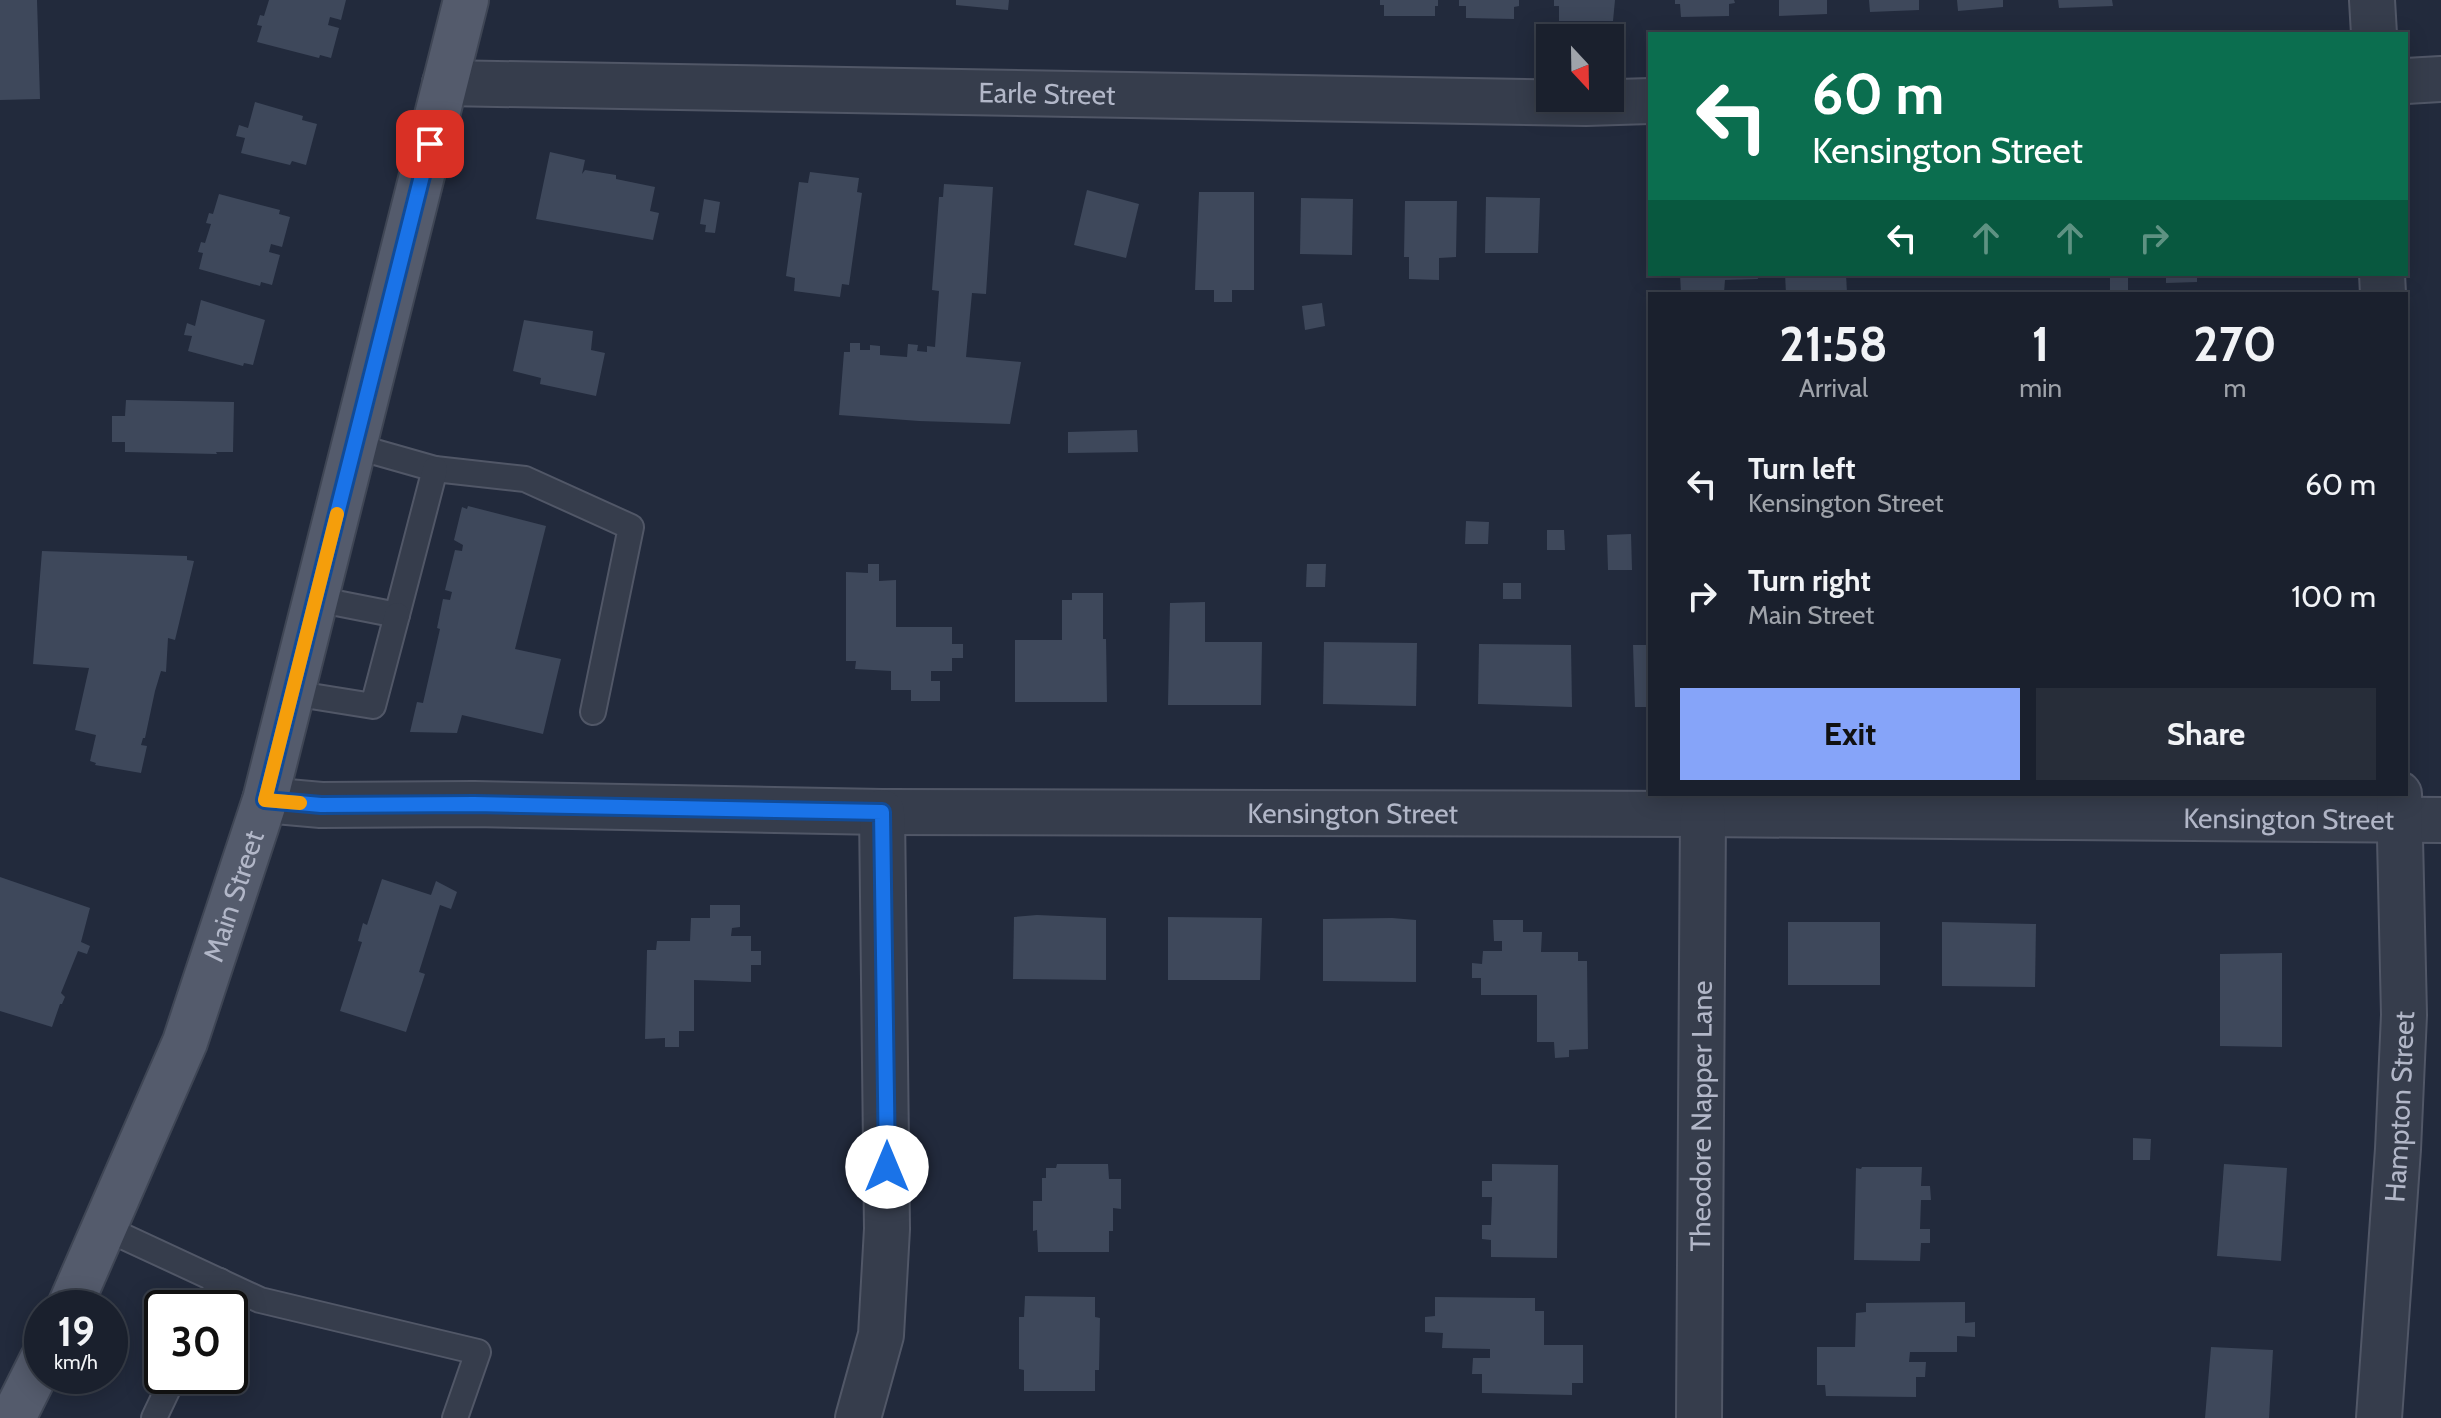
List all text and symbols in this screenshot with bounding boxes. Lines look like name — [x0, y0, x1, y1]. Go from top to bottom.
north arrow — [1536, 24, 1624, 112]
map controls — [1536, 24, 1624, 112]
text: 60 m — [1812, 60, 1944, 128]
icon: left — [1680, 64, 1784, 168]
street label: Earle Street — [978, 75, 1116, 112]
pin — [396, 110, 464, 178]
icon: arrive — [408, 122, 452, 166]
text: Kensington Street — [1812, 128, 2083, 172]
icon: left — [1880, 216, 1924, 260]
icon: ahead — [1964, 216, 2008, 260]
icon: ahead — [2048, 216, 2092, 260]
icon: right — [2132, 216, 2176, 260]
text: 21:58 — [1779, 315, 1888, 373]
text: 1 — [2032, 315, 2049, 373]
text: 270 — [2193, 315, 2277, 373]
text: Arrival — [1799, 372, 1868, 404]
text: min — [2019, 372, 2062, 404]
text: m — [2224, 372, 2246, 404]
text: Turn left — [1748, 450, 1856, 487]
icon: left — [1680, 462, 1724, 506]
text: 60 m — [2305, 466, 2376, 503]
text: Kensington Street — [1748, 487, 1944, 519]
text: Turn right — [1748, 562, 1871, 599]
icon: right — [1680, 574, 1724, 618]
text: 100 m — [2291, 578, 2376, 615]
text: Main Street — [1748, 599, 1874, 631]
button: Exit — [1680, 688, 2020, 780]
button: Share — [2036, 688, 2376, 780]
street label: Kensington Street — [1247, 796, 1458, 830]
street label: Kensington Street — [2183, 801, 2394, 837]
street label: Main Street — [196, 826, 271, 966]
street label: Theodore Napper Lane — [1683, 980, 1719, 1252]
street label: Hampton Street — [2377, 1010, 2421, 1204]
position arrow — [845, 1125, 929, 1209]
speed limit sign: 30 — [144, 1290, 248, 1394]
text: 19 — [57, 1307, 95, 1356]
text: km/h — [54, 1350, 98, 1374]

